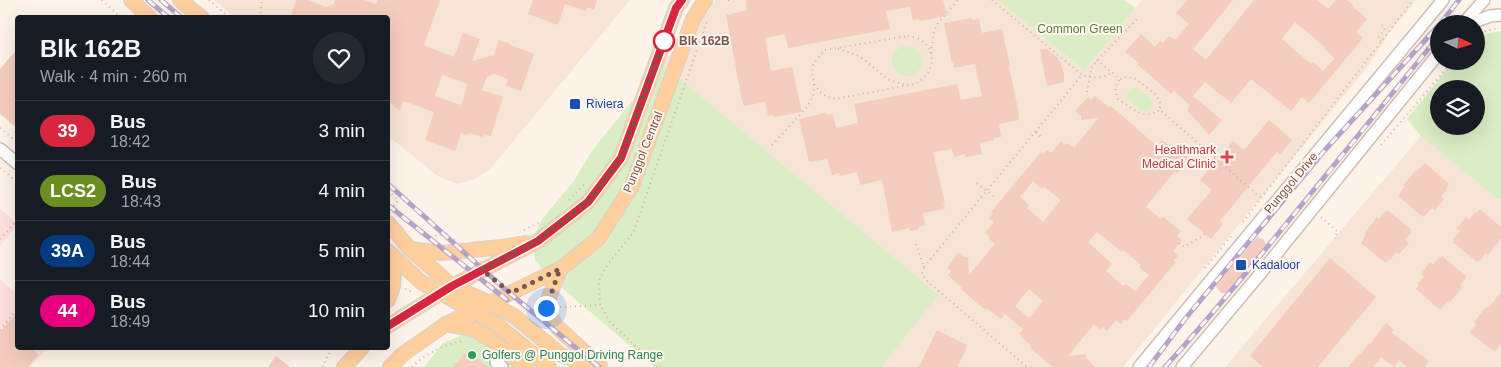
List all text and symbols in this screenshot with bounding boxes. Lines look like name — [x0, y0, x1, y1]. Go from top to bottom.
north arrow — [1430, 15, 1485, 70]
map controls — [1430, 15, 1485, 135]
park label: Common Green — [1037, 22, 1123, 36]
marker: Blk 162B — [653, 30, 675, 52]
button: heart — [313, 32, 365, 84]
place label: Blk 162B — [679, 34, 730, 48]
text: Blk 162B — [40, 35, 141, 62]
text: Walk · 4 min · 260 m — [40, 68, 187, 85]
button: layers — [1430, 80, 1485, 135]
marker: Riviera — [568, 97, 582, 111]
place label: Riviera — [586, 97, 624, 111]
street label: Punggol Central — [620, 109, 666, 195]
text: Bus — [110, 111, 146, 132]
text: 3 min — [319, 120, 365, 141]
text: 39 — [57, 121, 78, 141]
text: 18:42 — [110, 133, 150, 150]
place label: Healthmark Medical Clinic — [1142, 143, 1217, 171]
street label: Punggol Drive — [1261, 149, 1321, 216]
marker: Healthmark Medical Clinic — [1220, 150, 1234, 164]
text: Bus — [121, 171, 157, 192]
text: 4 min — [319, 180, 365, 201]
text: LCS2 — [50, 181, 96, 201]
text: 18:43 — [121, 193, 161, 210]
text: Bus — [110, 231, 146, 252]
text: 5 min — [319, 240, 365, 261]
text: 39A — [51, 241, 84, 261]
text: 18:44 — [110, 253, 150, 270]
marker: Kadaloor — [1234, 258, 1248, 272]
place label: Kadaloor — [1252, 258, 1300, 272]
text: Bus — [110, 291, 146, 312]
your location — [534, 296, 559, 321]
text: 10 min — [308, 300, 365, 321]
text: 44 — [57, 301, 78, 321]
text: 18:49 — [110, 313, 150, 330]
place label: Golfers @ Punggol Driving Range — [482, 348, 663, 362]
marker: Golfers @ Punggol Driving Range — [466, 349, 478, 361]

